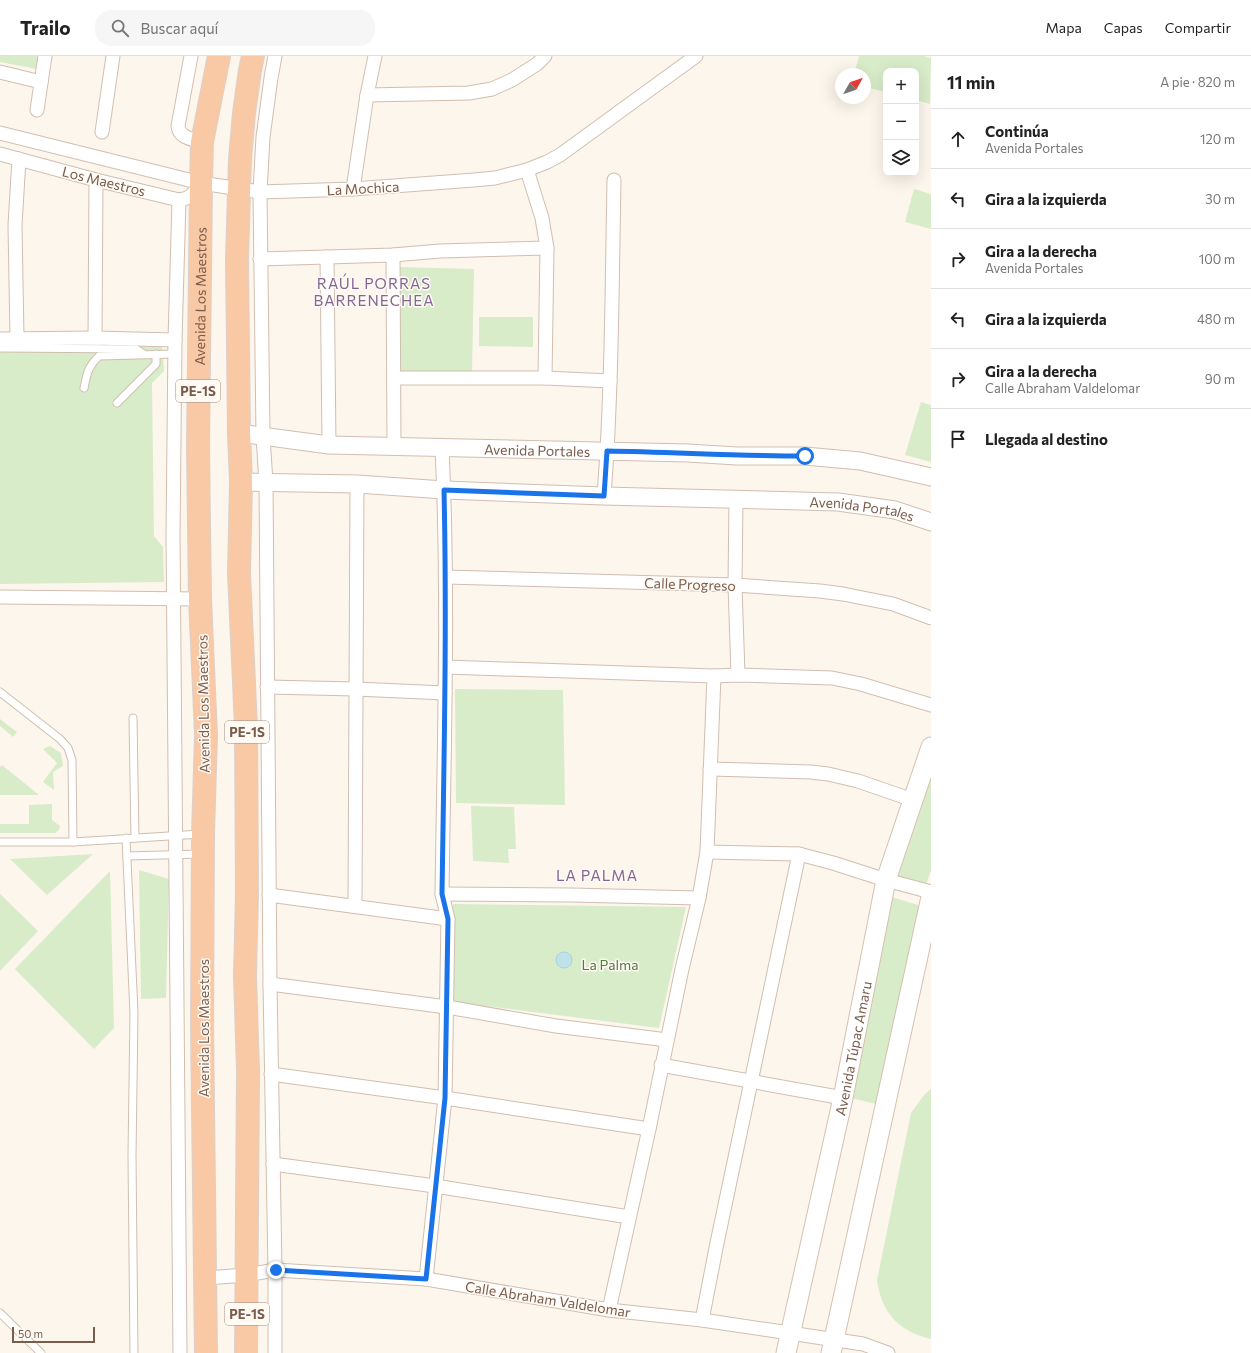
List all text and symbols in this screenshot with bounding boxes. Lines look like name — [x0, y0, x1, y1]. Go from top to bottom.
search box — [95, 10, 375, 46]
text: Trailo — [20, 16, 71, 39]
icon: search — [109, 17, 131, 39]
text: Buscar aquí — [141, 19, 218, 37]
text: Mapa — [1046, 19, 1082, 36]
text: Capas — [1104, 19, 1143, 36]
text: Compartir — [1165, 19, 1231, 36]
north arrow — [835, 68, 871, 104]
map controls — [883, 68, 919, 176]
button: + — [883, 68, 919, 104]
text: 11 min — [947, 72, 995, 93]
text: A pie · 820 m — [1160, 74, 1235, 90]
button: − — [883, 104, 919, 140]
text: Continúa — [985, 122, 1049, 140]
icon: ahead — [947, 128, 969, 150]
text: 120 m — [1200, 131, 1235, 147]
button: layers — [883, 140, 919, 176]
text: Avenida Portales — [985, 140, 1083, 156]
street label: Los Maestros — [61, 162, 147, 200]
street label: La Mochica — [326, 178, 400, 198]
icon: left — [947, 188, 969, 210]
text: Gira a la izquierda — [985, 190, 1107, 208]
text: 30 m — [1205, 191, 1235, 207]
street label: Avenida Los Maestros — [190, 227, 209, 366]
text: Gira a la derecha — [985, 242, 1097, 260]
icon: right — [947, 248, 969, 270]
text: 100 m — [1199, 251, 1235, 267]
text: Avenida Portales — [985, 260, 1083, 276]
district label: RAÚL PORRAS BARRENECHEA — [314, 273, 434, 309]
icon: left — [947, 308, 969, 330]
text: Gira a la izquierda — [985, 310, 1107, 328]
text: 480 m — [1197, 311, 1235, 327]
text: Gira a la derecha — [985, 362, 1097, 380]
icon: right — [947, 368, 969, 390]
text: 90 m — [1205, 371, 1235, 387]
road number: PE-1S — [176, 380, 220, 402]
text: Calle Abraham Valdelomar — [985, 380, 1140, 396]
icon: arrive — [947, 428, 969, 450]
text: Llegada al destino — [985, 430, 1108, 448]
street label: Avenida Portales — [484, 440, 590, 459]
route start — [796, 447, 814, 465]
street label: Avenida Portales — [809, 493, 917, 524]
street label: Calle Progreso — [644, 574, 736, 594]
street label: Avenida Los Maestros — [193, 635, 213, 773]
road number: PE-1S — [225, 721, 269, 743]
district label: LA PALMA — [556, 866, 638, 884]
park label: La Palma — [581, 956, 639, 973]
street label: Avenida Los Maestros — [195, 959, 212, 1097]
street label: Avenida Túpac Amaru — [831, 980, 874, 1117]
route end — [267, 1261, 285, 1279]
street label: Calle Abraham Valdelomar — [464, 1278, 632, 1321]
road number: PE-1S — [225, 1303, 269, 1325]
scale bar — [12, 1325, 95, 1344]
text: 50 m — [18, 1327, 43, 1340]

